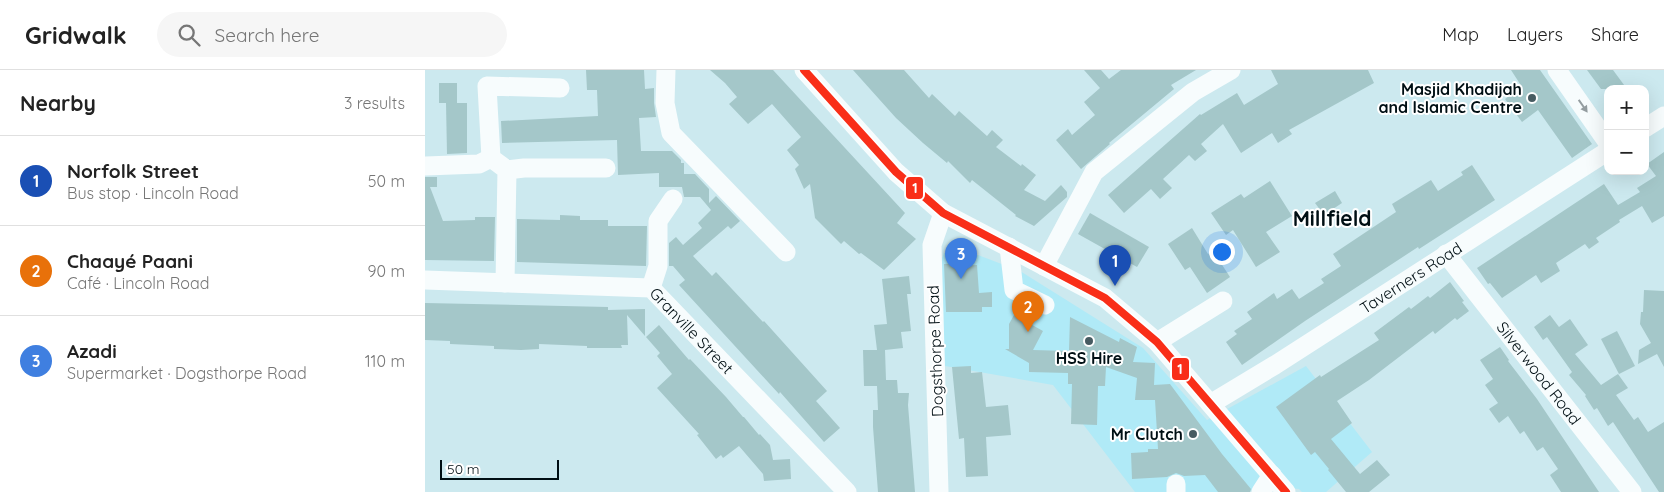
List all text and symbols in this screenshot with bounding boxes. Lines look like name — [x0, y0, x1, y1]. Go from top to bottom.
search box — [157, 12, 507, 57]
text: Gridwalk — [25, 20, 127, 50]
icon: search — [175, 21, 203, 49]
text: Search here — [215, 23, 319, 47]
text: Map — [1442, 23, 1479, 46]
text: Layers — [1507, 23, 1563, 46]
text: Share — [1591, 23, 1639, 46]
place label: Masjid Khadijah and Islamic Centre — [1378, 79, 1522, 117]
map controls — [1604, 85, 1649, 175]
button: + — [1604, 85, 1649, 130]
text: Nearby — [20, 90, 96, 116]
marker: Masjid Khadijah and Islamic Centre — [1526, 92, 1538, 104]
text: 3 results — [344, 93, 405, 113]
one-way arrow — [1578, 100, 1588, 113]
button: − — [1604, 130, 1649, 175]
text: Norfolk Street — [67, 159, 199, 183]
text: 1 — [33, 171, 39, 191]
text: 50 m — [368, 171, 405, 191]
line badge: 1 — [905, 176, 924, 200]
text: 1 — [912, 179, 918, 197]
text: Bus stop · Lincoln Road — [67, 183, 239, 203]
district label: Millfield — [1293, 205, 1371, 231]
pin: 3 — [945, 238, 977, 279]
street label: Taverners Road — [1356, 238, 1466, 318]
your location — [1209, 239, 1235, 265]
pin: 1 — [1099, 245, 1131, 286]
text: Chaayé Paani — [67, 249, 193, 273]
text: 2 — [31, 261, 41, 281]
text: 90 m — [368, 261, 405, 281]
text: Café · Lincoln Road — [67, 273, 209, 293]
street label: Granville Street — [646, 283, 738, 378]
street label: Dogsthorpe Road — [923, 285, 947, 417]
pin: 2 — [1012, 291, 1044, 332]
street label: Silverwood Road — [1493, 317, 1585, 429]
marker: HSS Hire — [1083, 335, 1095, 347]
text: Azadi — [67, 339, 117, 363]
place label: HSS Hire — [1056, 348, 1122, 368]
text: 3 — [32, 351, 40, 371]
text: 110 m — [365, 351, 405, 371]
line badge: 1 — [1171, 357, 1190, 381]
text: 1 — [1177, 360, 1183, 378]
text: Supermarket · Dogsthorpe Road — [67, 363, 307, 383]
place label: Mr Clutch — [1111, 424, 1183, 444]
marker: Mr Clutch — [1187, 428, 1199, 440]
scale bar — [440, 457, 559, 480]
text: 50 m — [447, 460, 480, 478]

